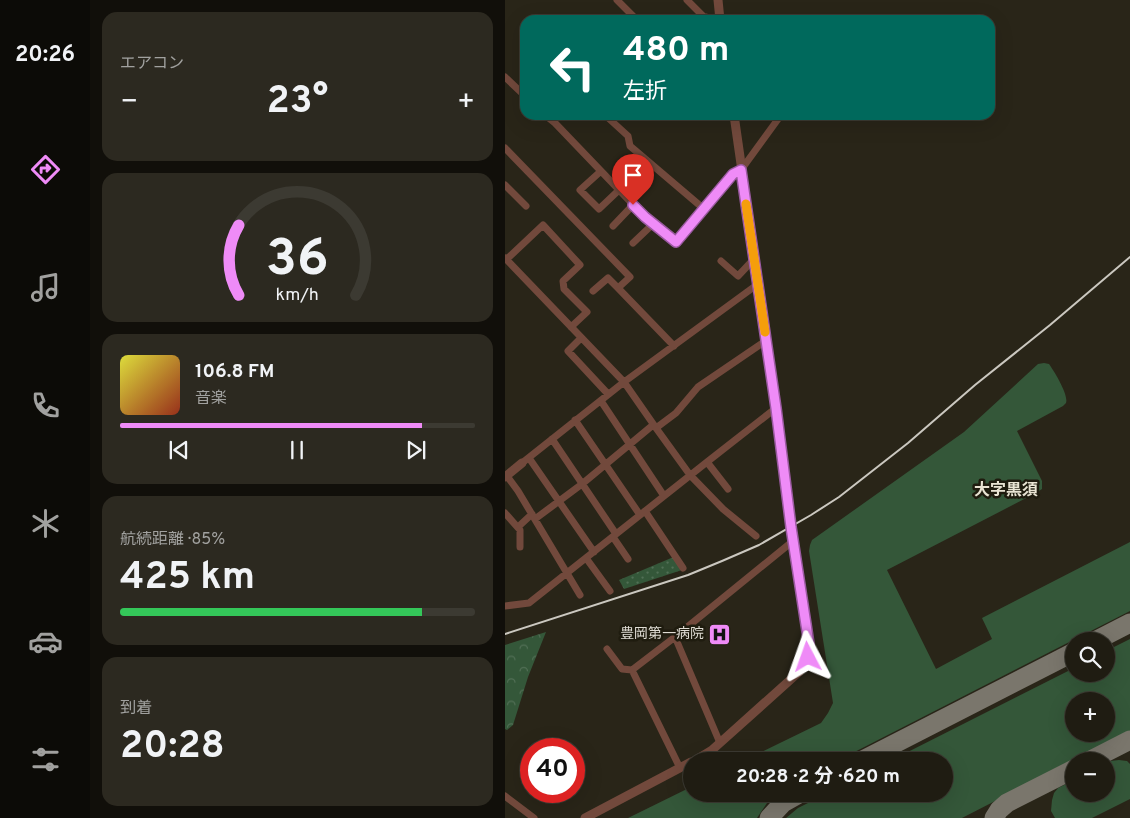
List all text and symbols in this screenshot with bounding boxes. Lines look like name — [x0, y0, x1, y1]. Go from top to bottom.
text: 480 m — [623, 29, 729, 73]
icon: left — [540, 35, 605, 100]
text: 20:26 — [15, 42, 75, 69]
text: エアコン — [120, 54, 184, 74]
text: 23° — [267, 78, 328, 127]
text: 左折 — [623, 79, 667, 106]
text: − — [120, 85, 138, 121]
text: + — [457, 85, 475, 121]
icon: directions — [28, 152, 63, 187]
pin — [612, 154, 654, 205]
icon: arrive — [619, 161, 647, 189]
text: 36 — [266, 228, 329, 294]
icon: music — [28, 270, 63, 305]
text: km/h — [276, 284, 319, 307]
text: 106.8 FM — [195, 360, 274, 384]
icon: phone — [28, 388, 63, 423]
text: 音楽 — [195, 389, 227, 409]
icon: previous — [165, 436, 193, 464]
icon: pause — [283, 436, 311, 464]
icon: next — [402, 436, 430, 464]
district label: 大字黒須 — [974, 481, 1038, 501]
icon: climate — [28, 506, 63, 541]
text: 航続距離 · 85% — [120, 530, 225, 550]
text: 425 km — [120, 554, 255, 603]
hospital icon: 豊岡第一病院 — [708, 622, 732, 646]
icon: car — [28, 624, 63, 659]
place label: 豊岡第一病院 — [620, 625, 704, 643]
position arrow — [781, 630, 833, 682]
map controls — [1065, 632, 1115, 802]
button: search — [1065, 632, 1115, 682]
button: + — [1065, 692, 1115, 742]
text: 到着 — [120, 699, 152, 719]
text: 20:28 — [120, 723, 225, 772]
speed limit sign: 40 — [520, 738, 585, 803]
icon: filters — [28, 742, 63, 777]
button: − — [1065, 752, 1115, 802]
text: 20:28 · 2 分 · 620 m — [736, 765, 900, 789]

